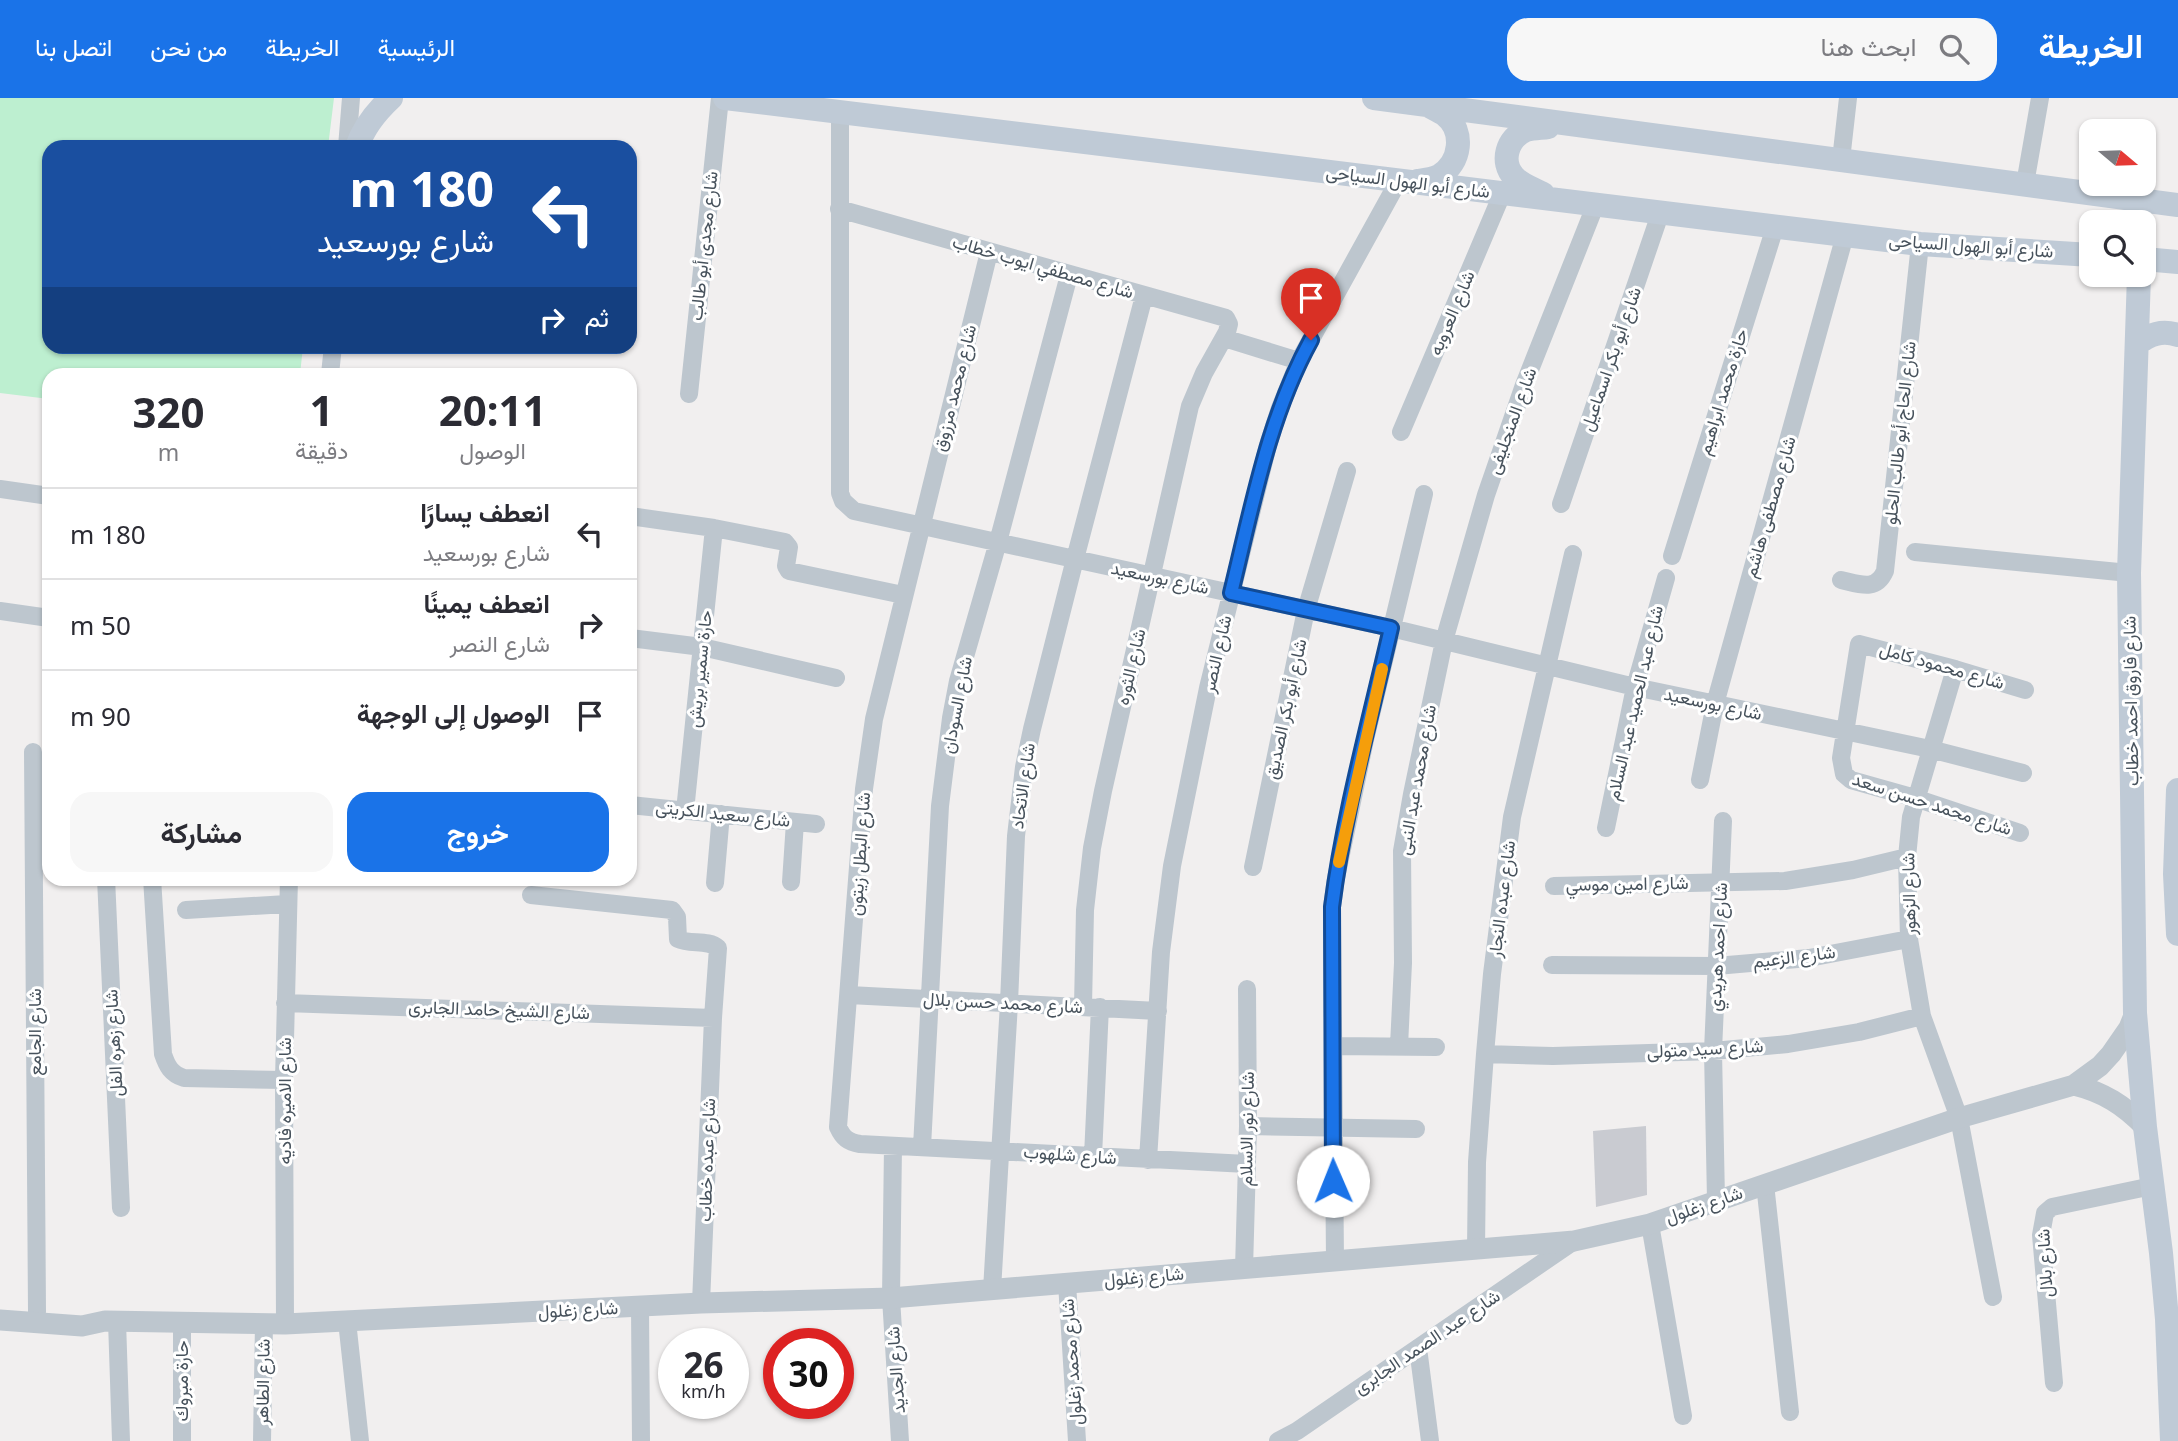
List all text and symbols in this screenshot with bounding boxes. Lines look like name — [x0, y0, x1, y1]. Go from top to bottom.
search box — [1507, 18, 1997, 81]
text: الخريطة — [2039, 23, 2143, 68]
text: ابحث هنا — [1821, 28, 1917, 64]
text: اتصل بنا — [35, 30, 112, 63]
text: من نحن — [150, 30, 227, 63]
text: الخريطة — [265, 30, 339, 63]
text: الرئيسية — [377, 30, 455, 63]
icon: search — [1935, 30, 1973, 68]
north arrow — [2079, 119, 2156, 196]
map controls — [2079, 119, 2156, 287]
text: 180 m — [349, 155, 494, 221]
street label: شارع أبو الهول السياحى — [1325, 159, 1492, 204]
icon: left — [518, 168, 609, 259]
street label: شارع مجدى أبو طالب — [683, 170, 724, 322]
button: search — [2079, 210, 2156, 287]
text: شارع بورسعيد — [317, 218, 494, 261]
street label: شارع أبو الهول السياحى — [1888, 227, 2054, 264]
street label: شارع مصطفي ايوب خطاب — [949, 229, 1137, 307]
street label: شارع العروبه — [1422, 267, 1481, 359]
pin — [1281, 268, 1341, 340]
icon: arrive — [1292, 279, 1330, 317]
street label: شارع أبو بكر اسماعيل — [1574, 283, 1647, 434]
text: ثم — [585, 299, 609, 335]
icon: right — [533, 301, 571, 339]
street label: شارع محمد مرزوق — [927, 322, 982, 454]
street label: حارة محمد ابراهيم — [1691, 326, 1754, 458]
street label: شارع الحاج أبو طالب الحلو — [1877, 340, 1922, 526]
street label: شارع المنجليفى — [1481, 364, 1542, 478]
text: 1 — [310, 381, 334, 438]
text: 20:11 — [439, 381, 547, 438]
text: 320 — [132, 383, 205, 440]
street label: شارع مصطفى هاشم — [1737, 433, 1802, 581]
text: دقيقة — [295, 434, 348, 466]
text: الوصول — [459, 434, 526, 466]
text: m — [158, 436, 179, 468]
text: انعطف يسارًا — [420, 494, 550, 530]
icon: left — [571, 515, 609, 553]
text: 180 m — [70, 516, 146, 552]
text: شارع بورسعيد — [423, 536, 550, 568]
street label: شارع بورسعيد — [1109, 555, 1211, 600]
text: انعطف يمينًا — [423, 585, 550, 621]
street label: شارع عبد الحميد عبد السلام — [1600, 603, 1669, 803]
icon: right — [571, 606, 609, 644]
text: 50 m — [70, 607, 131, 643]
street label: حارة سمير بريش — [681, 609, 717, 729]
street label: شارع النصر — [1195, 613, 1238, 696]
street label: شارع فاروق احمد خطاب — [2117, 616, 2144, 786]
street label: شارع الثوره — [1110, 626, 1151, 708]
text: شارع النصر — [449, 627, 550, 659]
street label: شارع أبو بكر الصديق — [1258, 636, 1313, 781]
street label: شارع محمود كامل — [1877, 636, 2007, 695]
street label: شارع السودان — [935, 654, 978, 756]
street label: شارع بورسعيد — [1662, 681, 1764, 726]
text: الوصول إلى الوجهة — [357, 695, 550, 731]
icon: arrive — [571, 697, 609, 735]
text: 90 m — [70, 698, 131, 734]
street label: شارع محمد عبد النبى — [1391, 703, 1442, 857]
street label: شارع الاتحاد — [1004, 741, 1041, 830]
street label: شارع محمد حسن سعد — [1849, 766, 2015, 841]
street label: شارع البطل زيتون — [843, 791, 876, 917]
button: مشاركة — [70, 792, 333, 872]
button: خروج — [347, 792, 609, 872]
street label: شارع سعيد الكريتى — [654, 794, 792, 833]
street label: شارع عبده النجار — [1482, 839, 1521, 960]
street label: شارع الزهور — [1895, 853, 1922, 936]
street label: شارع امين موسي — [1565, 870, 1689, 900]
street label: شارع احمد هريدي — [1702, 882, 1736, 1012]
street label: شارع الزعيم — [1751, 939, 1837, 974]
street label: شارع محمد حسن بلال — [923, 986, 1084, 1019]
street label: شارع الجامع — [22, 988, 47, 1076]
street label: شارع زهره الفل — [98, 989, 129, 1097]
street label: شارع الشيخ حامد الجابرى — [408, 994, 590, 1025]
street label: شارع سيد متولى — [1646, 1033, 1764, 1064]
street label: شارع الاميره فاديه — [272, 1037, 297, 1165]
street label: شارع نور الاسلام — [1233, 1071, 1260, 1187]
street label: شارع عبده خطاب — [692, 1098, 721, 1222]
street label: شارع شلهوب — [1023, 1139, 1118, 1170]
position arrow — [1296, 1144, 1370, 1218]
street label: شارع زغلول — [1662, 1180, 1746, 1229]
street label: شارع بلال — [2030, 1228, 2059, 1298]
street label: شارع زغلول — [1103, 1261, 1185, 1292]
street label: شارع عبد الصمد الجابرى — [1349, 1283, 1505, 1400]
street label: شارع زغلول — [537, 1295, 619, 1324]
street label: شارع محمد زغلول — [1055, 1298, 1088, 1426]
street label: شارع الجديد — [880, 1326, 911, 1414]
speed limit sign: 30 — [763, 1328, 854, 1419]
street label: شارع الطاهر — [249, 1338, 276, 1426]
street label: حارة مبروك — [169, 1341, 193, 1421]
text: 26 — [683, 1341, 724, 1388]
text: km/h — [681, 1379, 726, 1403]

